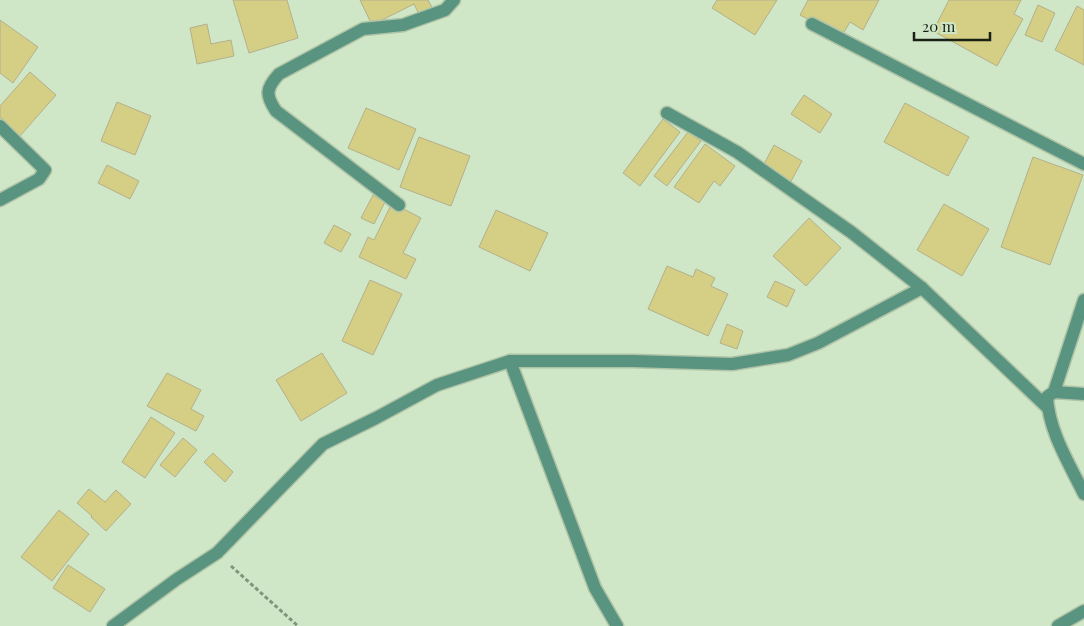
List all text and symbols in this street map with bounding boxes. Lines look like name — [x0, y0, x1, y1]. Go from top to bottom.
scale bar — [914, 10, 990, 42]
text: 20 m — [922, 16, 956, 36]

